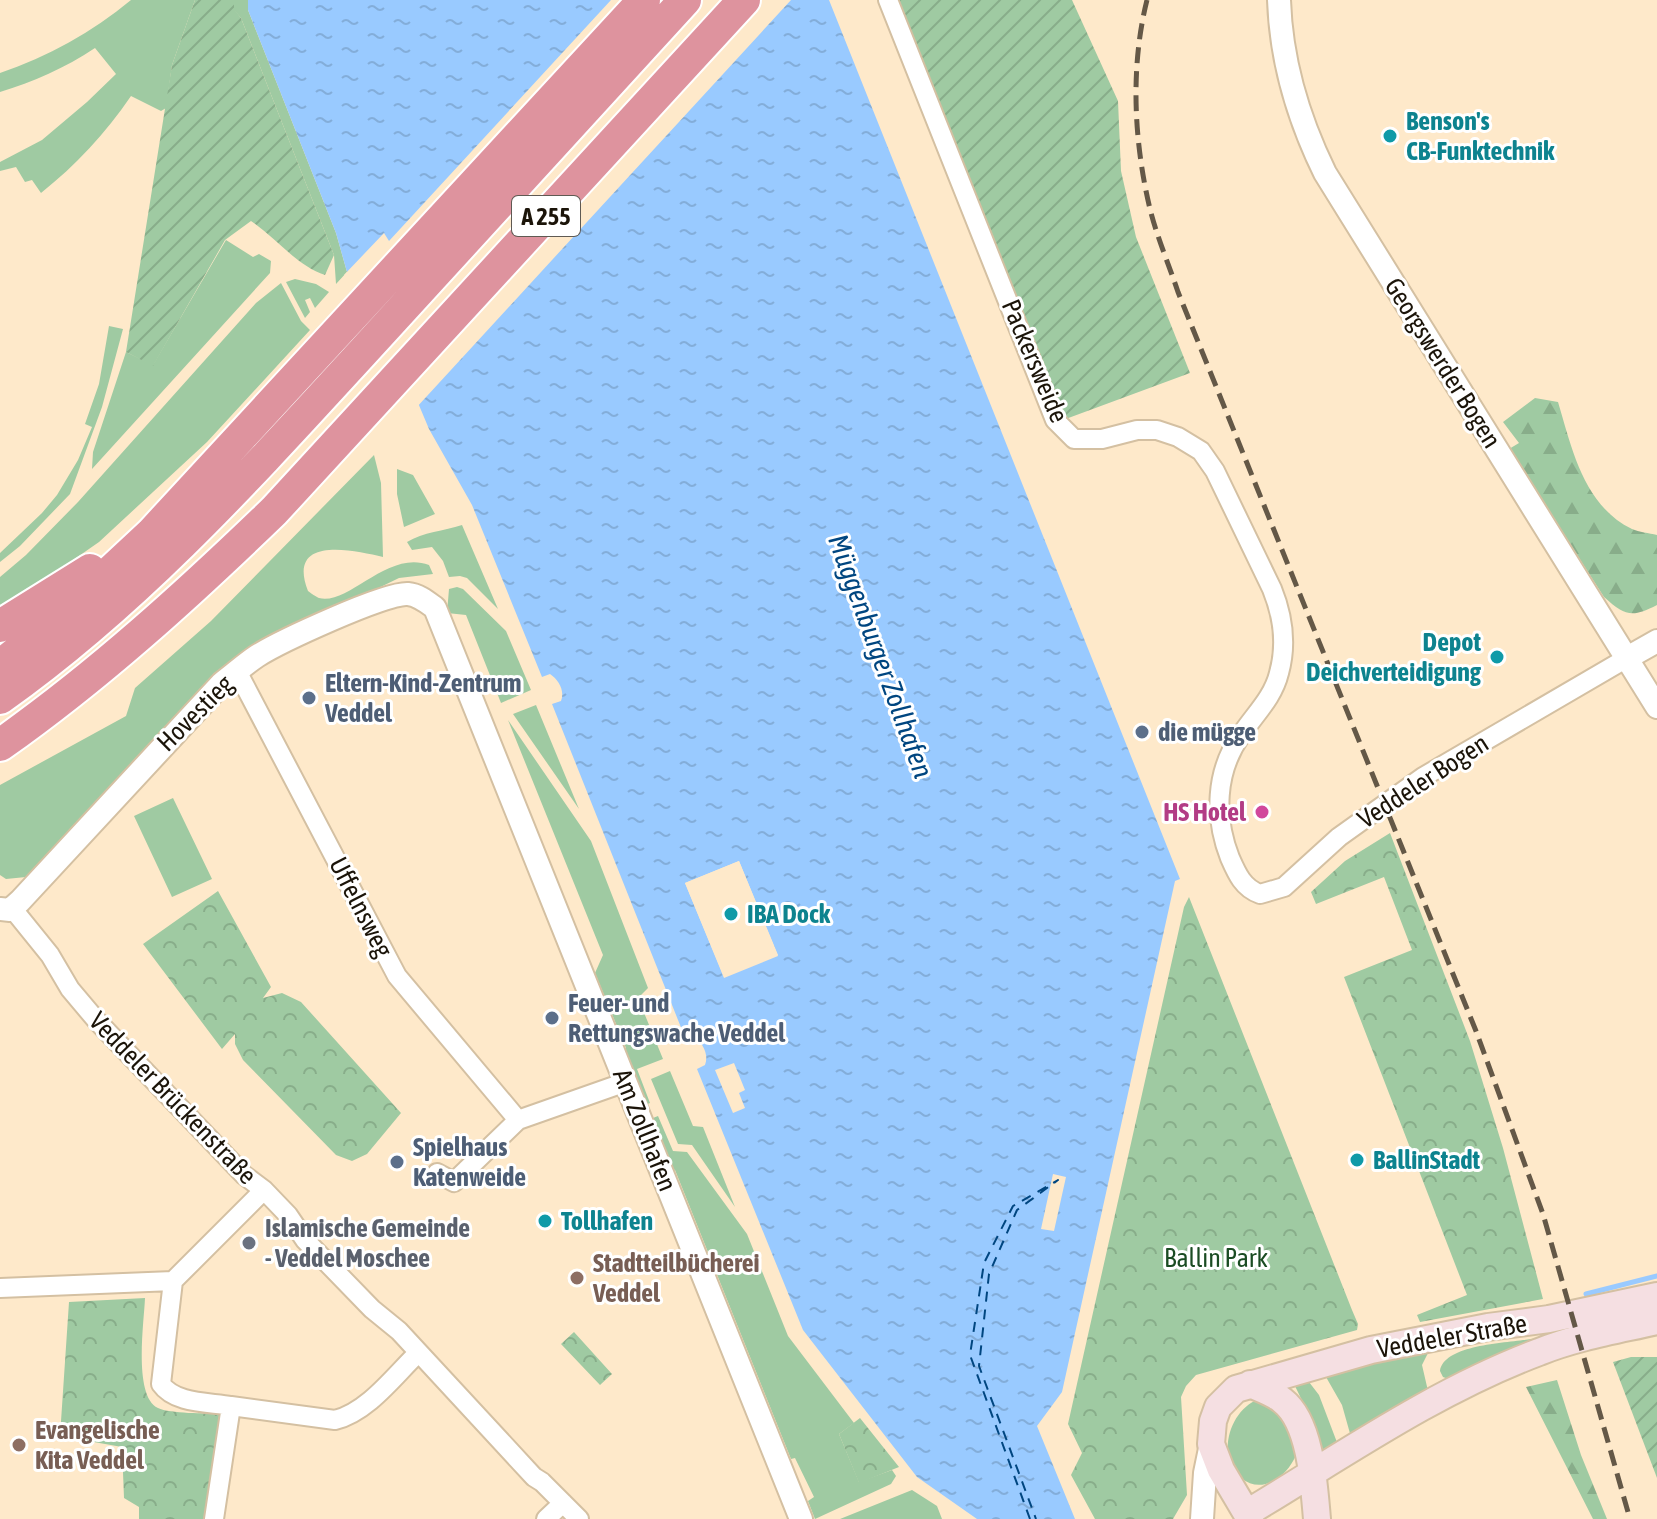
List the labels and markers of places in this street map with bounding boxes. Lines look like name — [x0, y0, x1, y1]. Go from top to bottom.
place label: Benson's CB-Funktechnik — [1406, 106, 1555, 166]
marker: Benson's CB-Funktechnik — [1381, 127, 1399, 145]
place label: Depot Deichverteidigung — [1306, 627, 1482, 687]
marker: Depot Deichverteidigung — [1488, 648, 1506, 666]
place label: Eltern-Kind-Zentrum Veddel — [324, 668, 521, 728]
marker: Eltern-Kind-Zentrum Veddel — [300, 689, 318, 707]
place label: die mügge — [1158, 717, 1256, 747]
marker: die mügge — [1133, 723, 1151, 741]
place label: HS Hotel — [1163, 797, 1247, 827]
marker: HS Hotel — [1253, 803, 1271, 821]
place label: IBA Dock — [747, 899, 831, 929]
marker: IBA Dock — [722, 905, 740, 923]
place label: Feuer- und Rettungswache Veddel — [568, 988, 786, 1048]
marker: Feuer- und Rettungswache Veddel — [543, 1009, 561, 1027]
place label: Spielhaus Katenweide — [413, 1132, 526, 1192]
place label: BallinStadt — [1373, 1145, 1481, 1175]
marker: BallinStadt — [1348, 1151, 1366, 1169]
marker: Spielhaus Katenweide — [388, 1153, 406, 1171]
place label: Tollhafen — [561, 1206, 653, 1236]
marker: Tollhafen — [536, 1212, 554, 1230]
place label: Islamische Gemeinde - Veddel Moschee — [265, 1213, 470, 1273]
marker: Islamische Gemeinde - Veddel Moschee — [240, 1234, 258, 1252]
place label: Stadtteilbücherei Veddel — [592, 1248, 760, 1308]
marker: Stadtteilbücherei Veddel — [568, 1269, 586, 1287]
place label: Evangelische Kita Veddel — [35, 1415, 160, 1475]
marker: Evangelische Kita Veddel — [10, 1436, 28, 1454]

